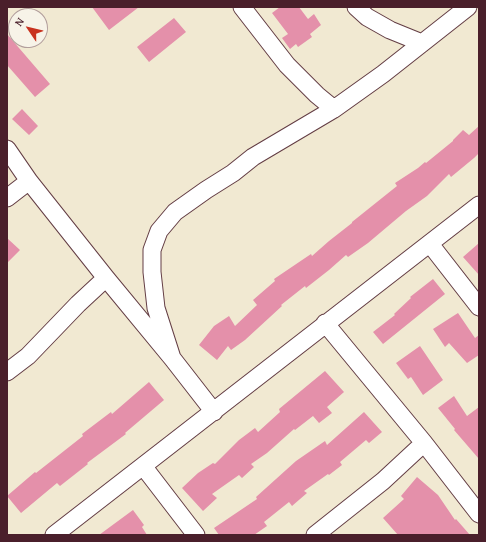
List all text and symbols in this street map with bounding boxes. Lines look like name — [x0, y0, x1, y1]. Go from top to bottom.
north arrow — [8, 8, 48, 48]
text: N — [10, 14, 28, 29]

